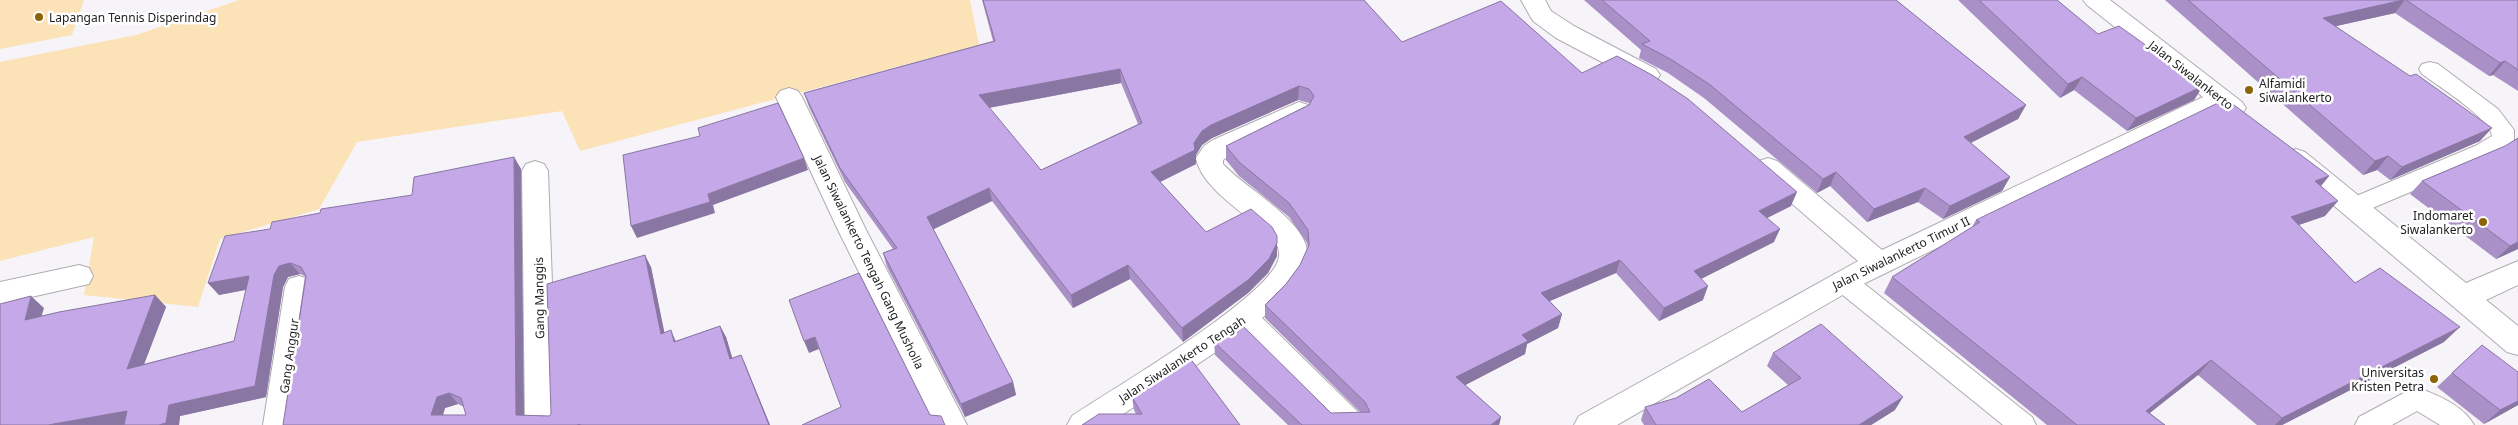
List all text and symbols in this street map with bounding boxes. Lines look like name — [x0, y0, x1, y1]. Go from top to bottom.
place label: Lapangan Tennis Disperindag — [49, 9, 216, 26]
marker: Lapangan Tennis Disperindag — [33, 11, 45, 23]
street label: Jalan Siwalankerto — [2144, 36, 2237, 113]
place label: Alfamidi Siwalankerto — [2259, 75, 2332, 106]
marker: Alfamidi Siwalankerto — [2243, 84, 2255, 96]
street label: Jalan Siwalankerto Tengah Gang Musholla — [809, 151, 928, 372]
place label: Indomaret Siwalankerto — [2400, 207, 2474, 238]
street label: Jalan Siwalankerto Timur II — [1829, 212, 1973, 294]
marker: Indomaret Siwalankerto — [2477, 216, 2489, 228]
street label: Gang Manggis — [530, 257, 548, 339]
street label: Jalan Siwalankerto Tengah — [1115, 312, 1249, 407]
street label: Gang Anggur — [275, 317, 303, 395]
place label: Universitas Kristen Petra — [2351, 364, 2424, 395]
marker: Universitas Kristen Petra — [2428, 373, 2440, 385]

